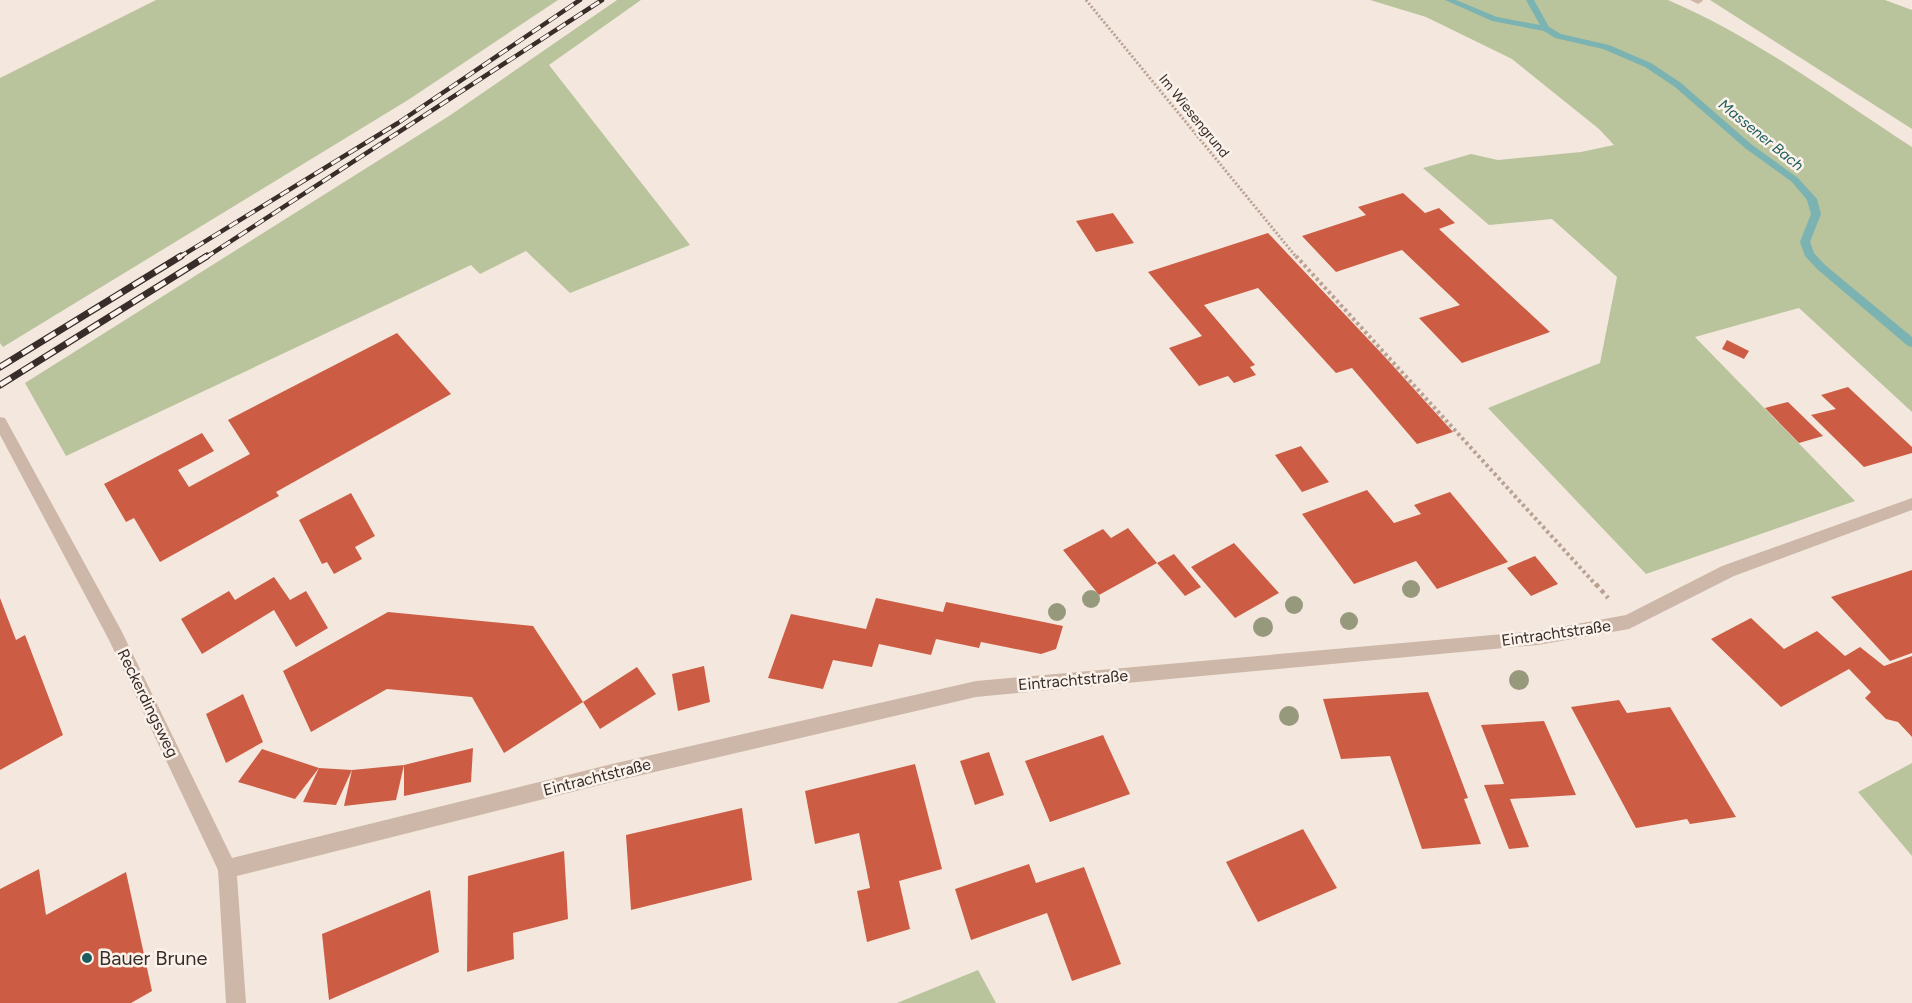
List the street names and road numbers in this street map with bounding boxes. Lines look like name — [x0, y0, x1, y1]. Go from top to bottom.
street label: Im Wiesengrund — [1155, 71, 1233, 161]
street label: Eintrachtstraße — [1500, 616, 1612, 650]
street label: Reckerdingsweg — [113, 646, 183, 760]
street label: Eintrachtstraße — [1017, 666, 1129, 694]
street label: Eintrachtstraße — [541, 754, 653, 800]

